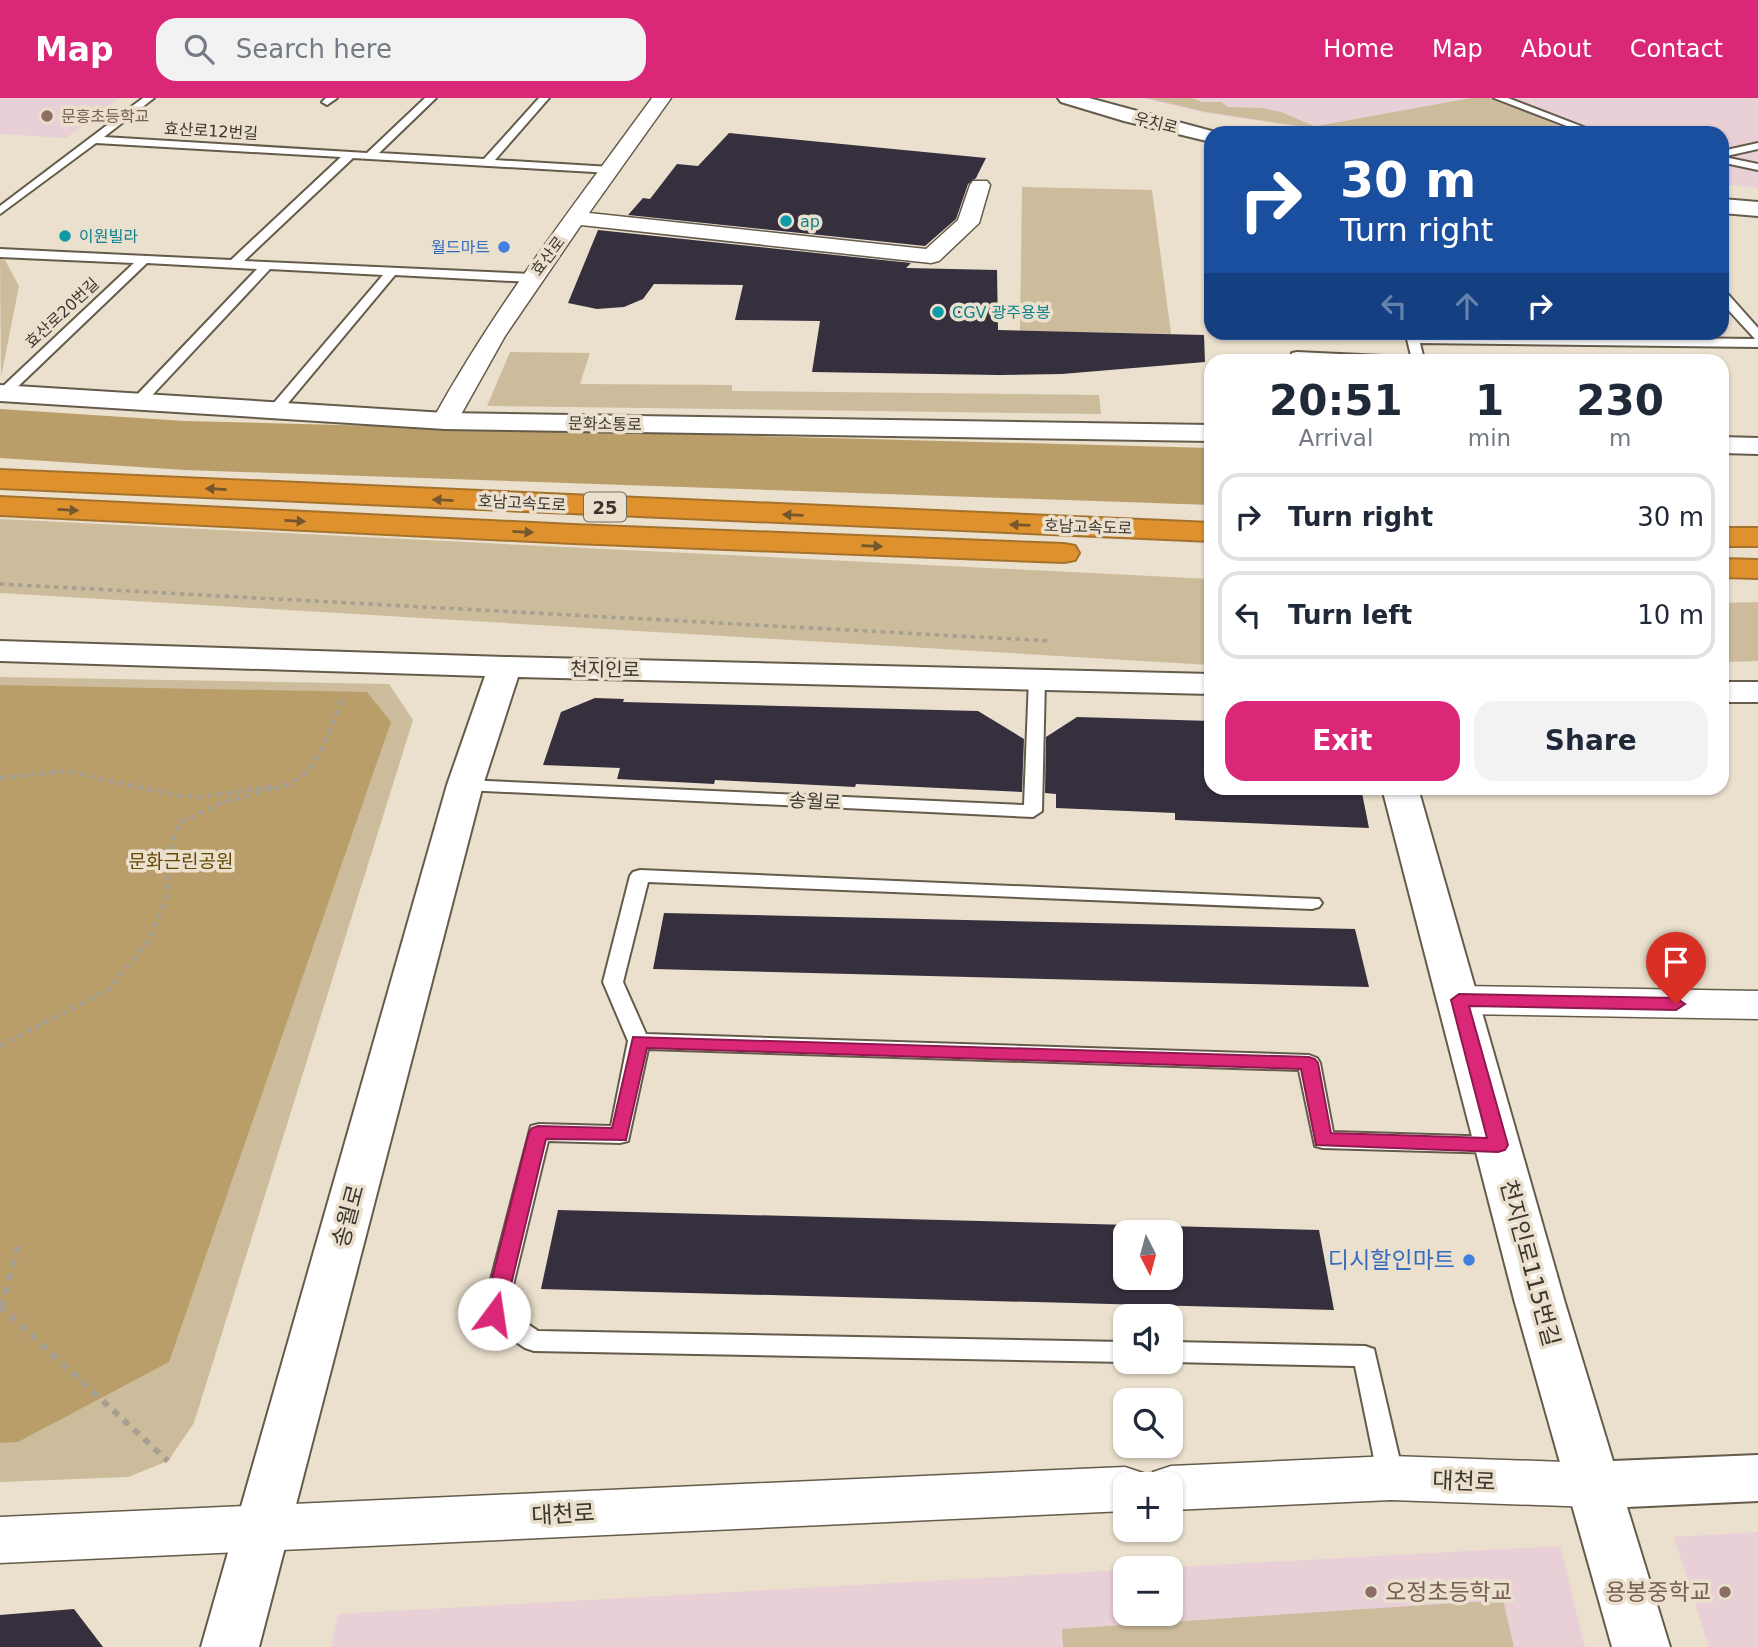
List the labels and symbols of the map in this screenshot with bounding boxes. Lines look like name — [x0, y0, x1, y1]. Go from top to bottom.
place label: 문흥초등학교 — [61, 107, 149, 126]
marker: 문흥초등학교 — [39, 108, 55, 124]
street label: 우치로 — [1132, 108, 1180, 138]
street label: 효산로12번길 — [164, 119, 258, 143]
place label: ap — [800, 212, 820, 231]
marker: ap — [778, 213, 794, 229]
place label: 이원빌라 — [79, 227, 138, 246]
marker: 이원빌라 — [57, 228, 73, 244]
street label: 효산로 — [527, 232, 569, 279]
place label: 월드마트 — [431, 238, 490, 257]
marker: 월드마트 — [496, 239, 512, 255]
street label: 효산로20번길 — [21, 274, 103, 352]
place label: CGV 광주용봉 — [952, 303, 1050, 322]
marker: CGV 광주용봉 — [930, 304, 946, 320]
street label: 문화소통로 — [568, 414, 642, 434]
one-way arrow — [205, 483, 227, 494]
street label: 호남고속도로 — [477, 491, 567, 515]
road number: 25 — [584, 492, 626, 522]
one-way arrow — [432, 494, 454, 505]
one-way arrow — [57, 504, 79, 515]
one-way arrow — [782, 509, 804, 520]
one-way arrow — [285, 515, 307, 526]
street label: 호남고속도로 — [1044, 516, 1133, 538]
one-way arrow — [1009, 519, 1031, 530]
one-way arrow — [512, 526, 534, 537]
one-way arrow — [862, 540, 884, 551]
street label: 천지인로 — [570, 657, 640, 681]
street label: 송월로 — [788, 789, 842, 813]
park label: 문화근린공원 — [129, 850, 233, 872]
pin — [1646, 932, 1706, 1004]
street label: 천지인로115번길 — [1495, 1177, 1565, 1349]
street label: 송월로 — [327, 1182, 369, 1250]
north arrow — [1113, 1220, 1183, 1290]
place label: 디시할인마트 — [1328, 1247, 1455, 1273]
marker: 디시할인마트 — [1461, 1252, 1477, 1268]
position arrow — [457, 1277, 531, 1351]
street label: 대천로 — [1432, 1467, 1496, 1495]
street label: 대천로 — [531, 1499, 595, 1529]
place label: 오정초등학교 — [1385, 1579, 1512, 1605]
place label: 용봉중학교 — [1605, 1579, 1711, 1605]
marker: 오정초등학교 — [1363, 1584, 1379, 1600]
marker: 용봉중학교 — [1717, 1584, 1733, 1600]

